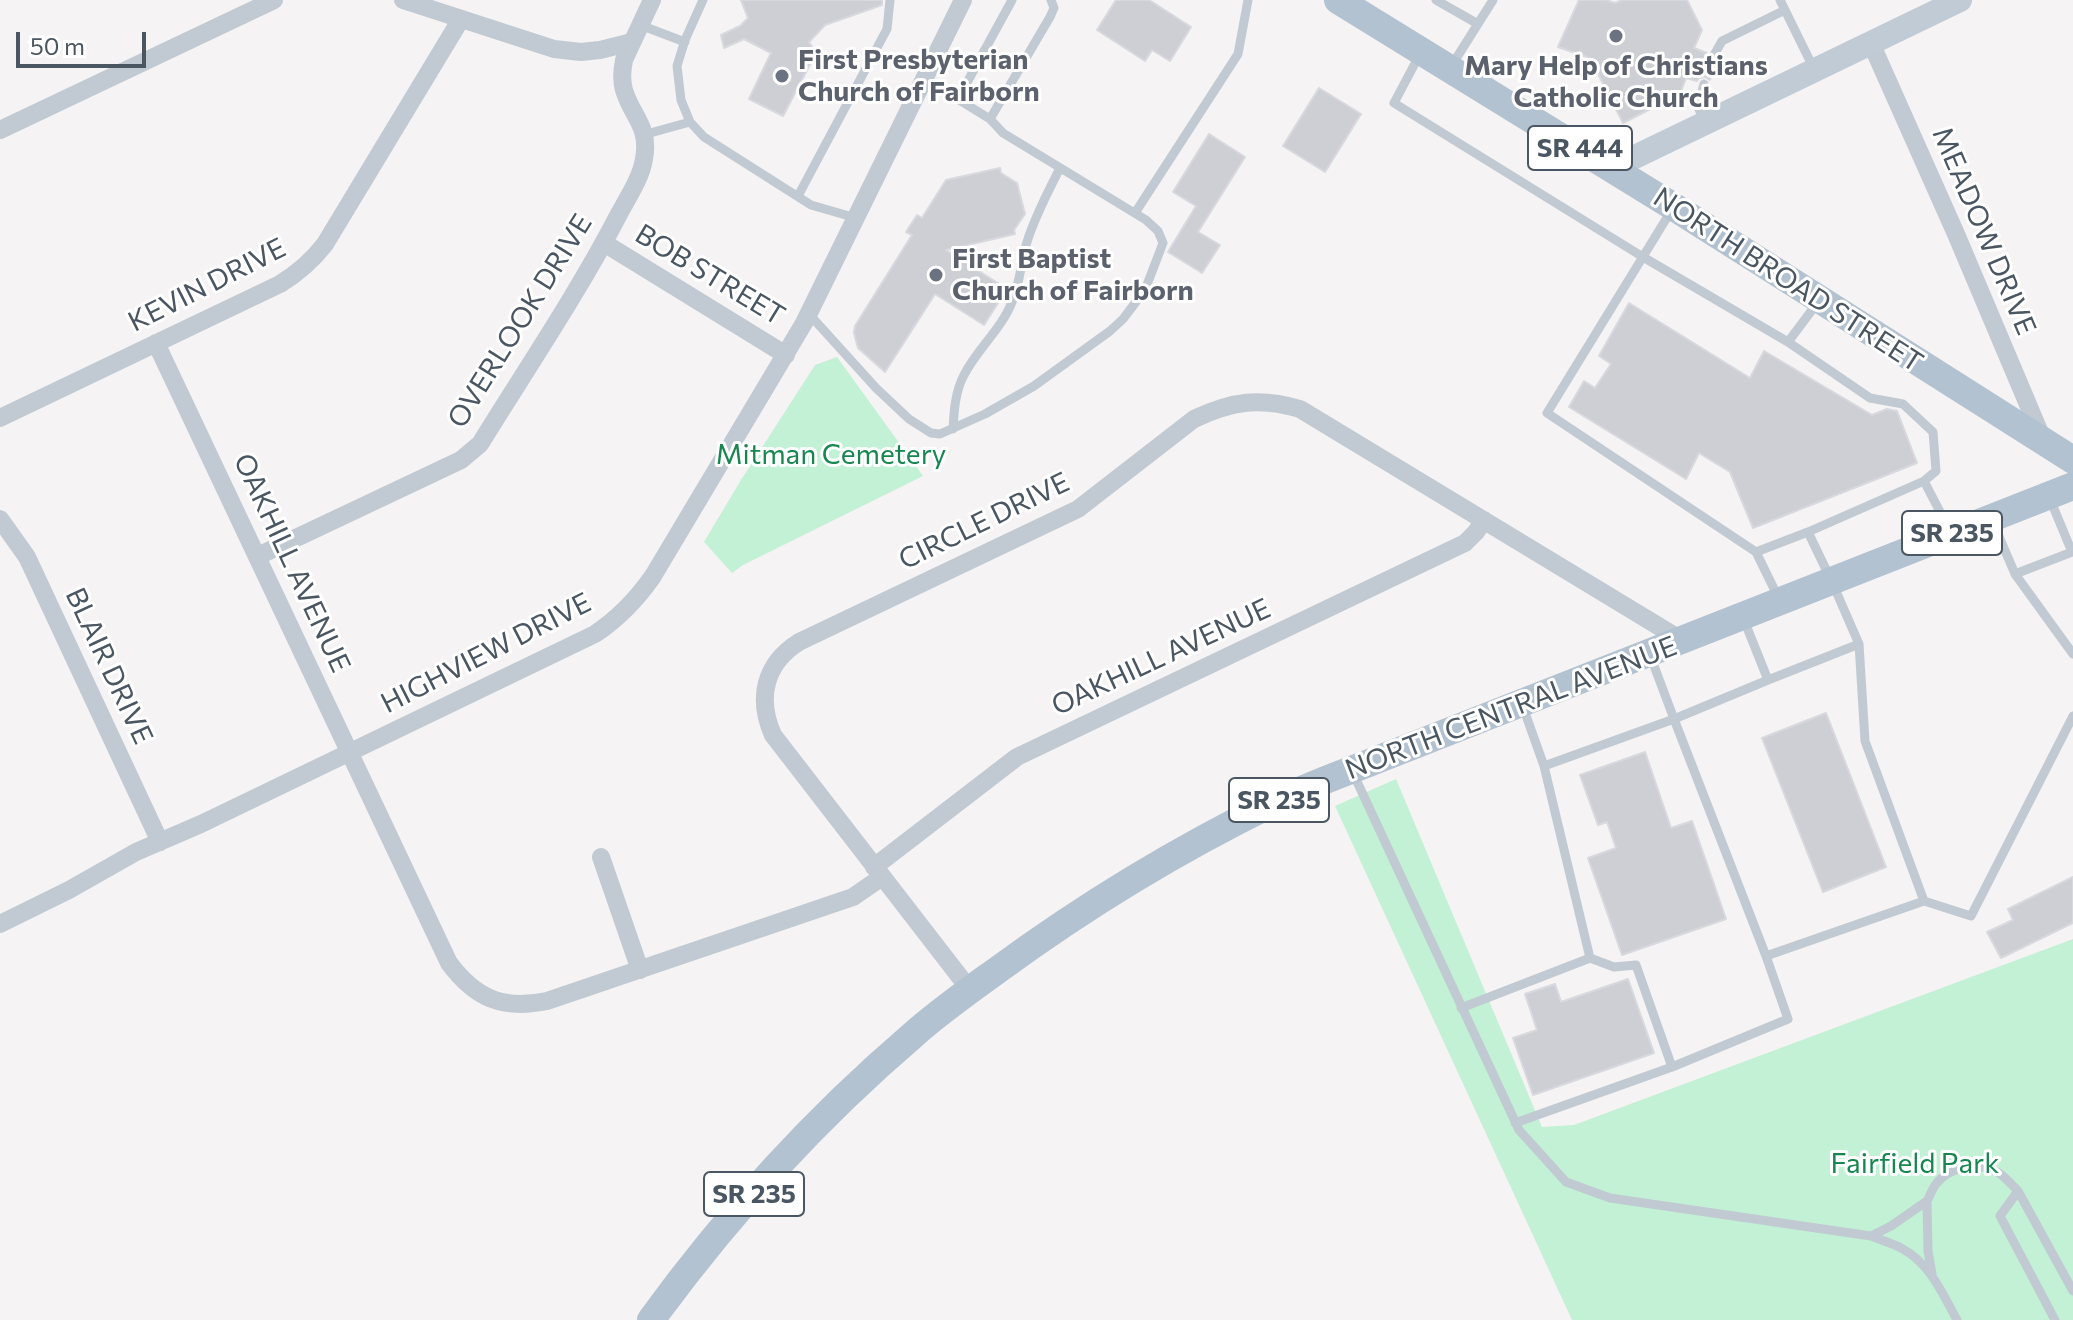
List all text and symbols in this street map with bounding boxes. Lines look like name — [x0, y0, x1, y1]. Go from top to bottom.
scale bar — [20, 16, 150, 66]
marker: Mary Help of Christians Catholic Church — [1607, 27, 1625, 45]
text: 50 m — [30, 31, 85, 60]
place label: First Presbyterian Church of Fairborn — [798, 43, 1040, 109]
place label: Mary Help of Christians Catholic Church — [1464, 49, 1768, 115]
marker: First Presbyterian Church of Fairborn — [773, 67, 791, 85]
street label: MEADOW DRIVE — [1925, 122, 2043, 340]
road number: SR 444 — [1528, 126, 1632, 170]
street label: NORTH BROAD STREET — [1647, 180, 1929, 380]
street label: OVERLOOK DRIVE — [441, 208, 599, 434]
street label: BOB STREET — [629, 217, 791, 333]
street label: KEVIN DRIVE — [123, 231, 291, 339]
place label: First Baptist Church of Fairborn — [952, 242, 1194, 308]
marker: First Baptist Church of Fairborn — [927, 266, 945, 284]
park label: Mitman Cemetery — [716, 438, 946, 472]
street label: OAKHILL AVENUE — [227, 448, 357, 678]
street label: CIRCLE DRIVE — [893, 465, 1075, 577]
road number: SR 235 — [1902, 511, 2002, 555]
street label: BLAIR DRIVE — [58, 583, 160, 749]
street label: HIGHVIEW DRIVE — [375, 586, 597, 720]
street label: OAKHILL AVENUE — [1046, 592, 1276, 722]
street label: NORTH CENTRAL AVENUE — [1341, 629, 1681, 787]
road number: SR 235 — [1229, 778, 1329, 822]
park label: Fairfield Park — [1831, 1147, 1999, 1181]
road number: SR 235 — [704, 1172, 804, 1216]

